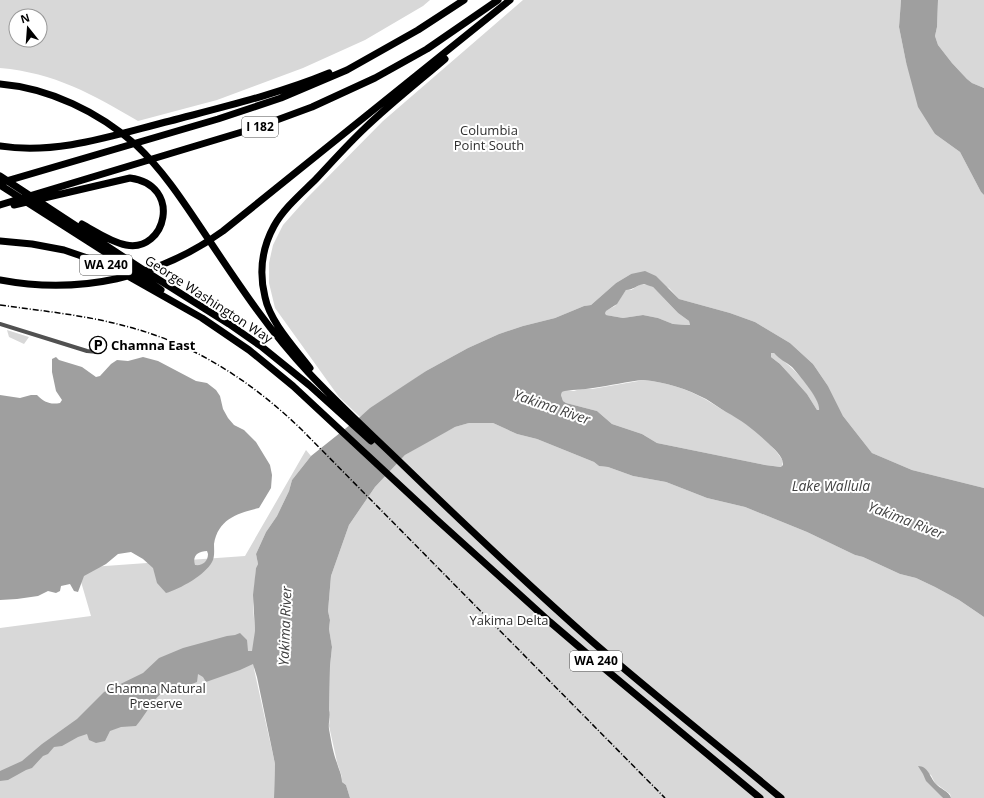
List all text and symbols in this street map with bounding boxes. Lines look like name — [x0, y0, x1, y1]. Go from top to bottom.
north arrow — [8, 8, 48, 48]
text: N — [18, 9, 31, 26]
road number: I 182 — [242, 117, 278, 137]
park label: Columbia Point South — [454, 121, 524, 154]
street label: George Washington Way — [142, 251, 277, 347]
road number: WA 240 — [80, 255, 132, 275]
parking icon: Chamna East — [88, 335, 108, 355]
place label: Chamna East — [111, 336, 196, 354]
water label: Yakima River — [511, 385, 593, 429]
water label: Lake Wallula — [792, 476, 870, 495]
water label: Yakima River — [866, 496, 947, 543]
water label: Yakima River — [274, 585, 295, 666]
park label: Yakima Delta — [469, 611, 549, 629]
road number: WA 240 — [570, 651, 622, 671]
park label: Chamna Natural Preserve — [106, 679, 206, 712]

